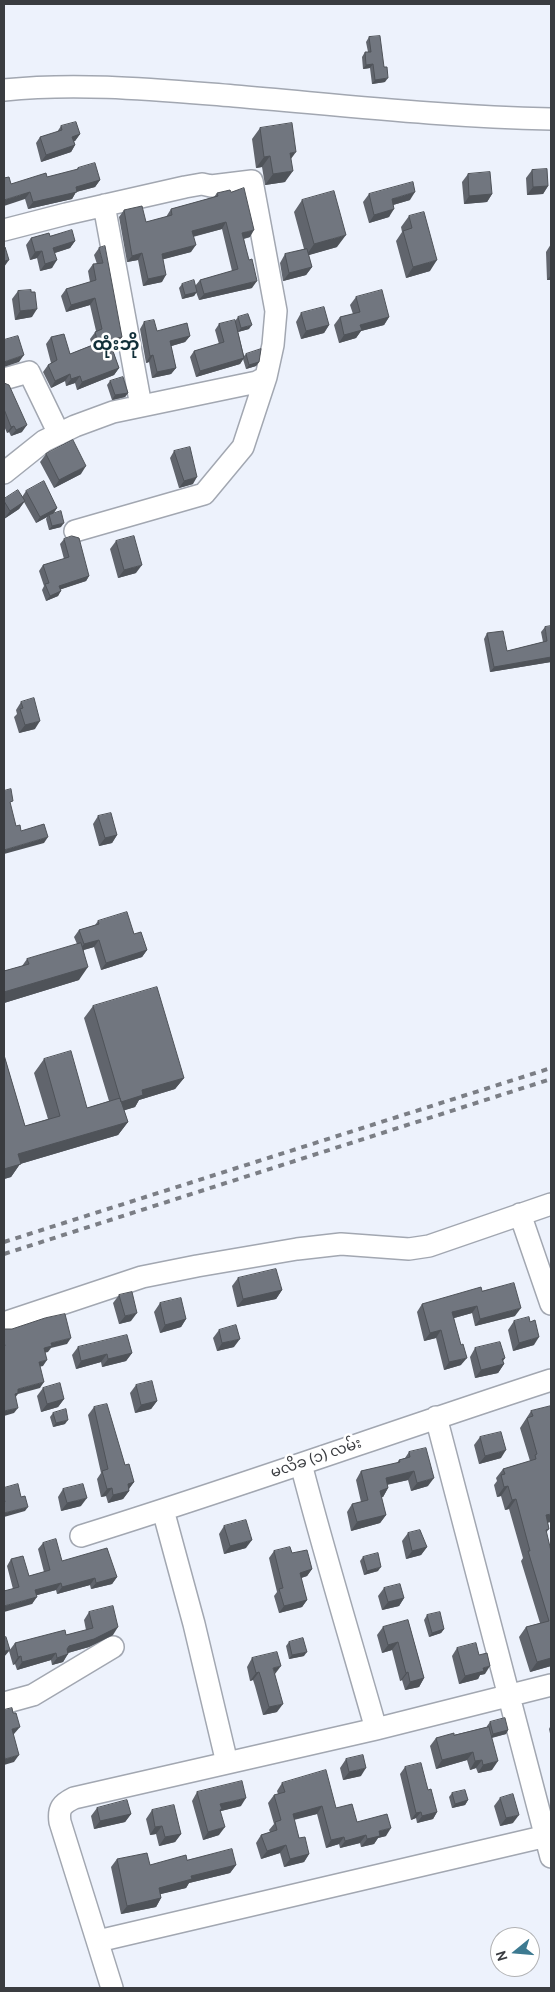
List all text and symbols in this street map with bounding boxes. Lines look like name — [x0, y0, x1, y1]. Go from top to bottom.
district label: ထုံးဘို — [93, 334, 139, 356]
street label: မလိခ (၁) လမ်း — [268, 1434, 364, 1482]
north arrow — [490, 1927, 540, 1977]
text: N — [492, 1949, 512, 1963]

